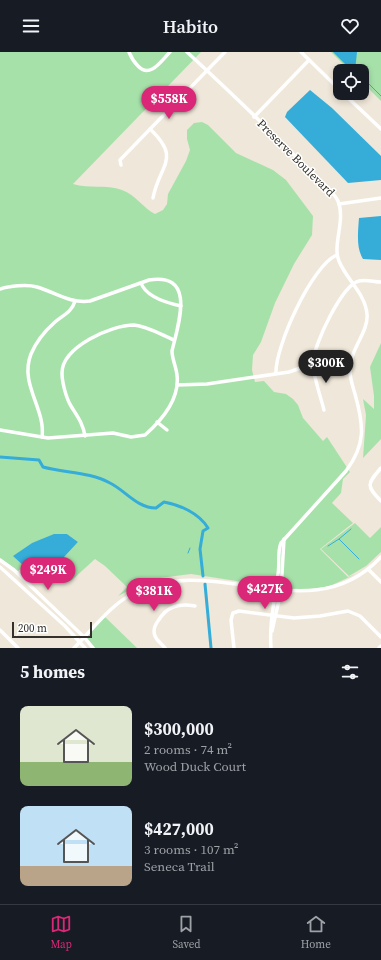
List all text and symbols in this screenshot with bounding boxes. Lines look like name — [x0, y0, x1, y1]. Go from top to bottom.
text: Habito — [163, 14, 218, 39]
icon: menu — [20, 15, 42, 37]
icon: heart — [339, 15, 361, 37]
map controls — [333, 64, 369, 100]
button: locate — [333, 64, 369, 100]
pin: $558K — [141, 86, 197, 120]
text: $558K — [150, 90, 188, 107]
street label: Preserve Boulevard — [254, 116, 338, 200]
pin: $300K — [298, 350, 354, 384]
text: $300K — [307, 354, 345, 371]
pin: $249K — [20, 557, 76, 591]
text: $249K — [29, 561, 67, 578]
pin: $427K — [237, 576, 293, 610]
pin: $381K — [126, 578, 182, 612]
text: $427K — [246, 580, 284, 597]
text: $381K — [135, 582, 173, 599]
scale bar — [12, 620, 92, 639]
text: 200 m — [18, 621, 47, 636]
text: 5 homes — [20, 660, 85, 684]
icon: filters — [339, 661, 361, 683]
text: $300,000 — [144, 717, 214, 741]
icon: home — [52, 722, 100, 770]
text: 2 rooms · 74 m² — [144, 741, 232, 758]
text: Wood Duck Court — [144, 758, 246, 775]
text: $427,000 — [144, 817, 214, 841]
icon: home — [52, 822, 100, 870]
text: 3 rooms · 107 m² — [144, 841, 239, 858]
text: Seneca Trail — [144, 858, 215, 875]
tab: Map — [50, 913, 72, 952]
tab: Saved — [172, 913, 201, 952]
tab: Home — [301, 913, 331, 952]

